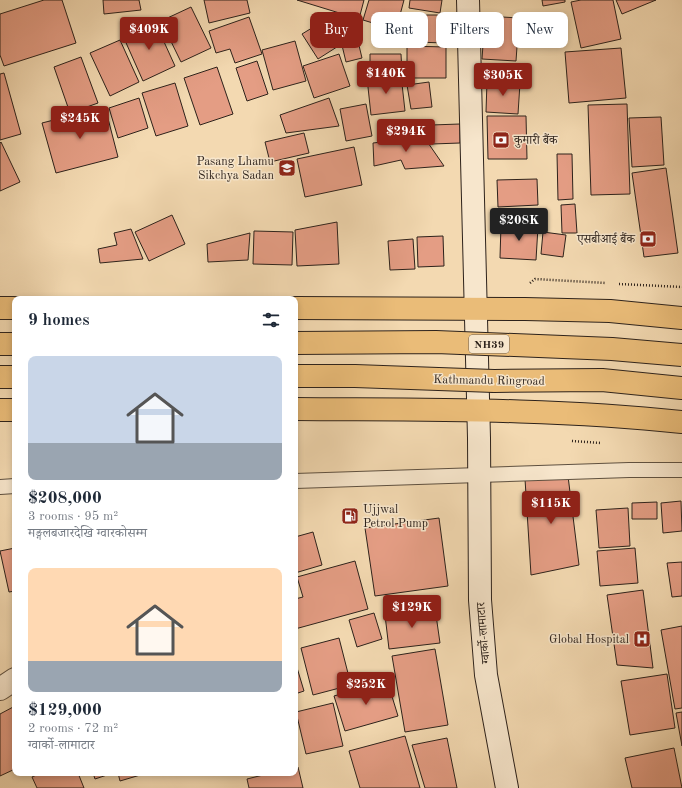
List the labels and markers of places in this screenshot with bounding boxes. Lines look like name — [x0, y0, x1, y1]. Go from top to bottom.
pin: $409K — [121, 17, 177, 51]
pin: $140K — [358, 61, 414, 95]
pin: $305K — [475, 63, 531, 97]
pin: $245K — [52, 106, 108, 140]
pin: $294K — [378, 119, 434, 153]
bank icon: कुमारी बैंक — [491, 130, 511, 150]
place label: कुमारी बैंक — [513, 133, 559, 148]
place label: Pasang Lhamu Sikchya Sadan — [197, 156, 275, 182]
school or university icon: Pasang Lhamu Sikchya Sadan — [277, 158, 297, 178]
pin: $208K — [491, 208, 547, 242]
bank icon: एसबीआई बैंक — [638, 229, 658, 249]
place label: एसबीआई बैंक — [576, 231, 636, 246]
pin: $115K — [523, 491, 579, 525]
place label: Ujjwal Petrol Pump — [363, 504, 428, 530]
fuel station icon: Ujjwal Petrol Pump — [340, 506, 360, 526]
pin: $129K — [384, 595, 440, 629]
hospital icon: Global Hospital — [632, 629, 652, 649]
place label: Global Hospital — [549, 634, 629, 646]
pin: $252K — [338, 672, 394, 706]

